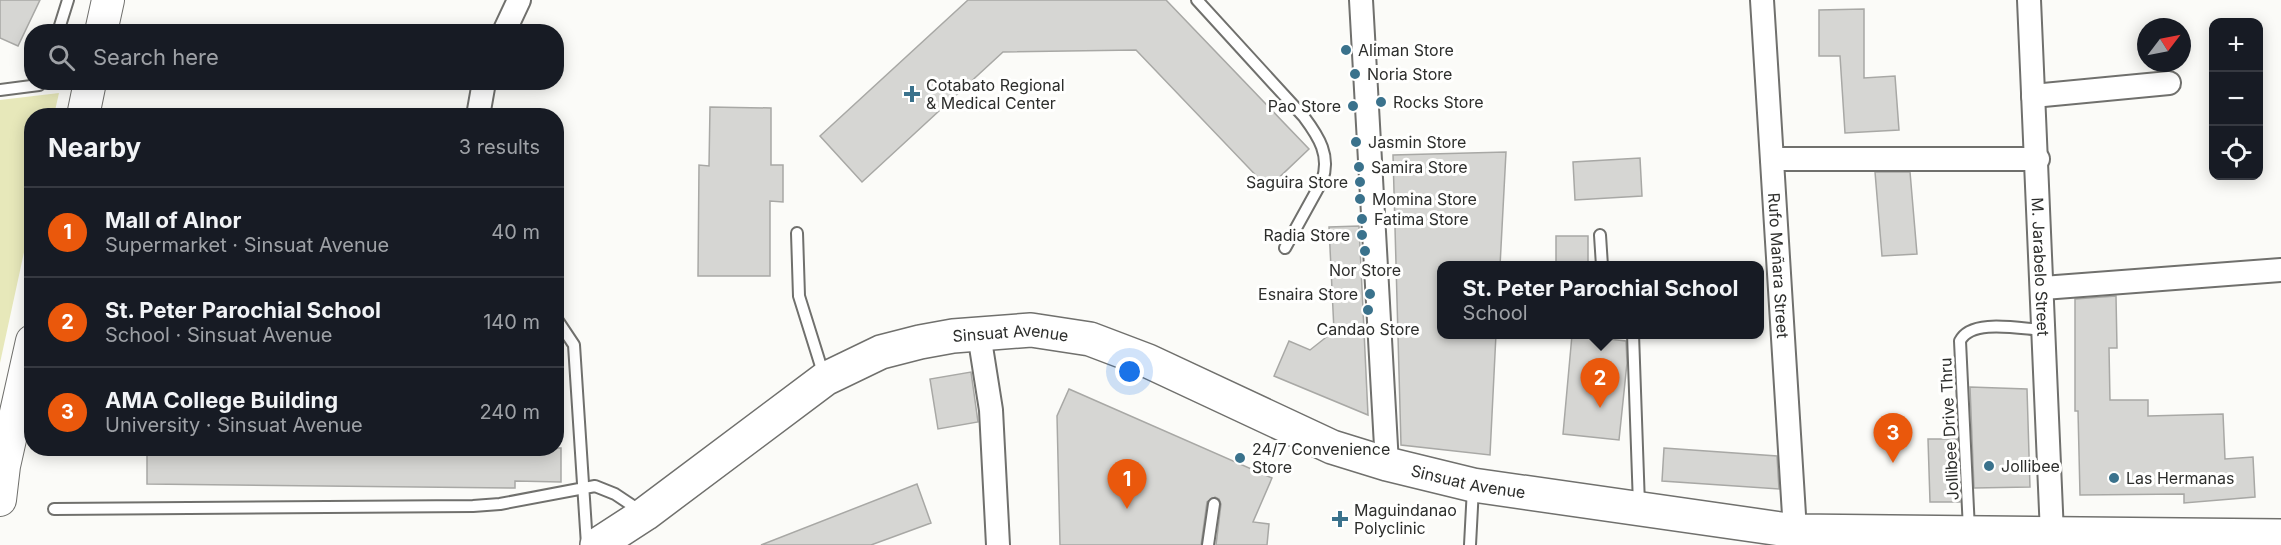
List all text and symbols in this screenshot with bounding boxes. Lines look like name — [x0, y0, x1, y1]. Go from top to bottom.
north arrow — [2137, 18, 2191, 72]
map controls — [2209, 18, 2263, 180]
button: + — [2209, 18, 2263, 72]
search box — [24, 24, 564, 90]
place label: Aliman Store — [1358, 40, 1454, 60]
icon: search — [45, 41, 78, 74]
marker: Aliman Store — [1339, 43, 1353, 57]
text: Search here — [93, 44, 219, 70]
place label: Noria Store — [1367, 64, 1452, 84]
marker: Noria Store — [1348, 67, 1362, 81]
button: − — [2209, 72, 2263, 126]
place label: Cotabato Regional & Medical Center — [926, 75, 1065, 113]
marker: Cotabato Regional & Medical Center — [903, 85, 921, 103]
place label: Rocks Store — [1393, 92, 1484, 112]
marker: Rocks Store — [1374, 95, 1388, 109]
place label: Pao Store — [1268, 96, 1341, 116]
marker: Pao Store — [1346, 99, 1360, 113]
button: locate — [2209, 126, 2263, 180]
text: Nearby — [48, 132, 141, 163]
place label: Jasmin Store — [1368, 132, 1466, 152]
text: 3 results — [459, 135, 540, 159]
marker: Jasmin Store — [1349, 135, 1363, 149]
place label: Samira Store — [1371, 157, 1468, 177]
marker: Samira Store — [1352, 160, 1366, 174]
place label: Saguira Store — [1246, 172, 1348, 192]
marker: Saguira Store — [1353, 175, 1367, 189]
place label: Momina Store — [1372, 189, 1477, 209]
marker: Momina Store — [1353, 192, 1367, 206]
street label: Rufo Mañara Street — [1764, 192, 1793, 339]
street label: M. Jarabelo Street — [2028, 197, 2053, 337]
text: Mall of Alnor — [105, 207, 241, 233]
place label: Fatima Store — [1374, 209, 1469, 229]
marker: Fatima Store — [1355, 212, 1369, 226]
text: 1 — [63, 220, 72, 244]
text: 40 m — [491, 220, 540, 244]
place label: Radia Store — [1264, 225, 1350, 245]
marker: Radia Store — [1355, 228, 1369, 242]
text: Supermarket · Sinsuat Avenue — [105, 233, 389, 257]
marker: Nor Store — [1358, 244, 1372, 258]
place label: Nor Store — [1329, 260, 1401, 280]
popup — [1437, 261, 1764, 339]
text: St. Peter Parochial School — [1463, 275, 1738, 301]
place label: Esnaira Store — [1258, 284, 1358, 304]
marker: Esnaira Store — [1363, 287, 1377, 301]
text: St. Peter Parochial School — [105, 297, 381, 323]
text: School — [1463, 301, 1528, 325]
marker: Candao Store — [1361, 303, 1375, 317]
text: 2 — [61, 310, 74, 334]
text: 140 m — [483, 310, 540, 334]
place label: Candao Store — [1316, 319, 1420, 339]
street label: Sinsuat Avenue — [952, 320, 1070, 346]
text: School · Sinsuat Avenue — [105, 323, 332, 347]
your location — [1115, 357, 1144, 386]
street label: Jollibee Drive Thru — [1935, 357, 1963, 501]
pin: 2 — [1580, 358, 1620, 408]
text: AMA College Building — [105, 387, 338, 413]
text: 3 — [61, 400, 74, 424]
text: 240 m — [479, 400, 540, 424]
text: University · Sinsuat Avenue — [105, 413, 363, 437]
pin: 3 — [1874, 414, 1912, 463]
place label: 24/7 Convenience Store — [1252, 439, 1390, 477]
marker: 24/7 Convenience Store — [1233, 451, 1247, 465]
place label: Jollibee — [2001, 456, 2060, 476]
marker: Jollibee — [1982, 459, 1996, 473]
pin: 1 — [1108, 460, 1146, 509]
street label: Sinsuat Avenue — [1409, 460, 1527, 502]
place label: Las Hermanas — [2126, 468, 2234, 488]
marker: Las Hermanas — [2107, 471, 2121, 485]
place label: Maguindanao Polyclinic — [1354, 500, 1457, 538]
marker: Maguindanao Polyclinic — [1331, 510, 1349, 528]

